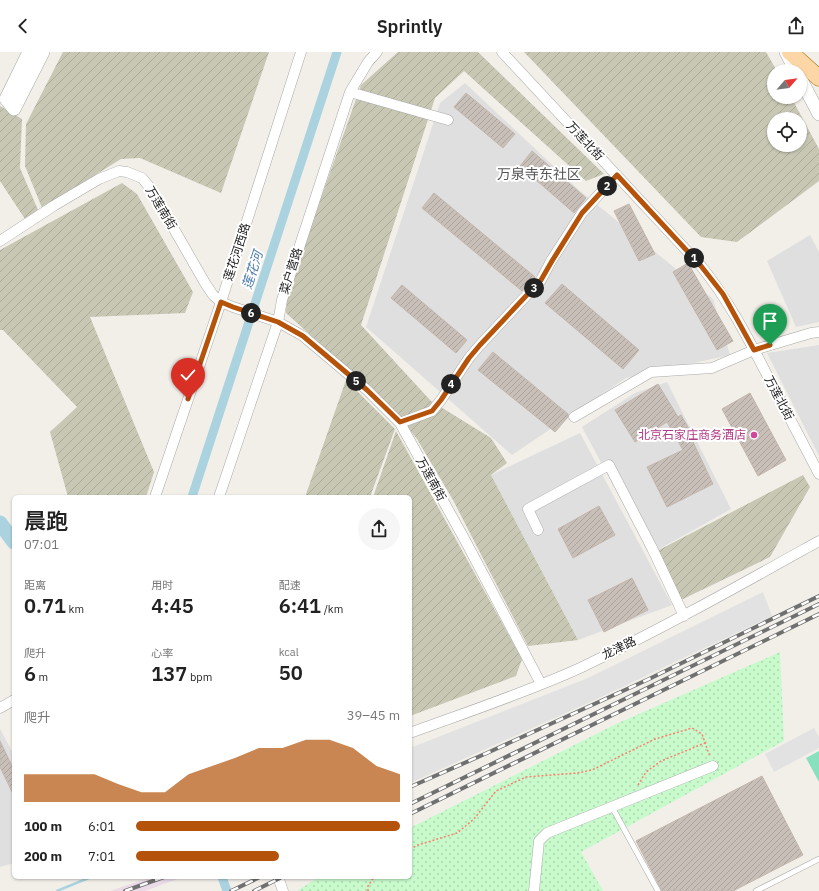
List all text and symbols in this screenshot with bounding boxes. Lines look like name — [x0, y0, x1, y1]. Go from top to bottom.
icon: back — [12, 15, 34, 37]
text: Sprintly — [377, 15, 442, 38]
icon: share — [785, 15, 807, 37]
north arrow — [767, 64, 807, 104]
map controls — [767, 64, 807, 152]
button: locate — [767, 112, 807, 152]
street label: 万莲北街 — [564, 118, 607, 163]
district label: 万泉寺东社区 — [497, 165, 581, 183]
pin: 2 — [597, 176, 617, 196]
text: 2 — [604, 179, 610, 193]
street label: 万莲南街 — [143, 183, 180, 232]
street label: 莲花河西路 — [221, 221, 253, 283]
street label: 菜户营路 — [276, 246, 305, 296]
pin: 1 — [684, 248, 704, 268]
water label: 莲花河 — [239, 249, 265, 291]
text: 1 — [691, 251, 697, 265]
pin: 3 — [524, 278, 544, 298]
text: 3 — [531, 281, 537, 295]
pin: 6 — [241, 303, 261, 323]
pin — [753, 304, 787, 345]
text: 6 — [248, 306, 254, 320]
icon: arrive — [759, 310, 781, 332]
pin — [171, 358, 205, 399]
icon: check — [177, 364, 199, 386]
pin: 5 — [346, 371, 366, 391]
street label: 万莲北街 — [762, 373, 797, 422]
text: 5 — [353, 374, 359, 388]
pin: 4 — [441, 374, 461, 394]
text: 4 — [448, 377, 454, 391]
place label: 北京石家庄商务酒店 — [638, 427, 746, 442]
marker: 北京石家庄商务酒店 — [749, 430, 759, 440]
street label: 万莲南街 — [413, 454, 450, 503]
text: 晨跑 — [24, 506, 68, 535]
button: share — [358, 508, 400, 550]
text: 07:01 — [24, 536, 59, 553]
text: 距离 — [24, 578, 46, 592]
text: 用时 — [151, 578, 173, 592]
text: 配速 — [279, 578, 301, 592]
text: 0.71 — [24, 592, 66, 619]
text: 4:45 — [151, 592, 194, 619]
text: 6:41 — [279, 592, 321, 619]
text: km — [66, 602, 84, 616]
text: /km — [321, 602, 343, 616]
street label: 龙津路 — [599, 633, 638, 662]
text: kcal — [279, 645, 299, 659]
text: 爬升 — [24, 646, 46, 660]
text: 心率 — [151, 646, 173, 660]
text: 50 — [279, 659, 303, 686]
text: 6 — [24, 660, 36, 687]
text: 137 — [151, 660, 187, 687]
text: m — [36, 670, 48, 684]
text: bpm — [187, 670, 212, 684]
text: 39–45 m — [347, 707, 400, 724]
text: 爬升 — [24, 709, 50, 726]
text: 100 m — [24, 818, 62, 835]
text: 6:01 — [88, 818, 115, 835]
text: 200 m — [24, 848, 62, 865]
text: 7:01 — [88, 848, 115, 865]

